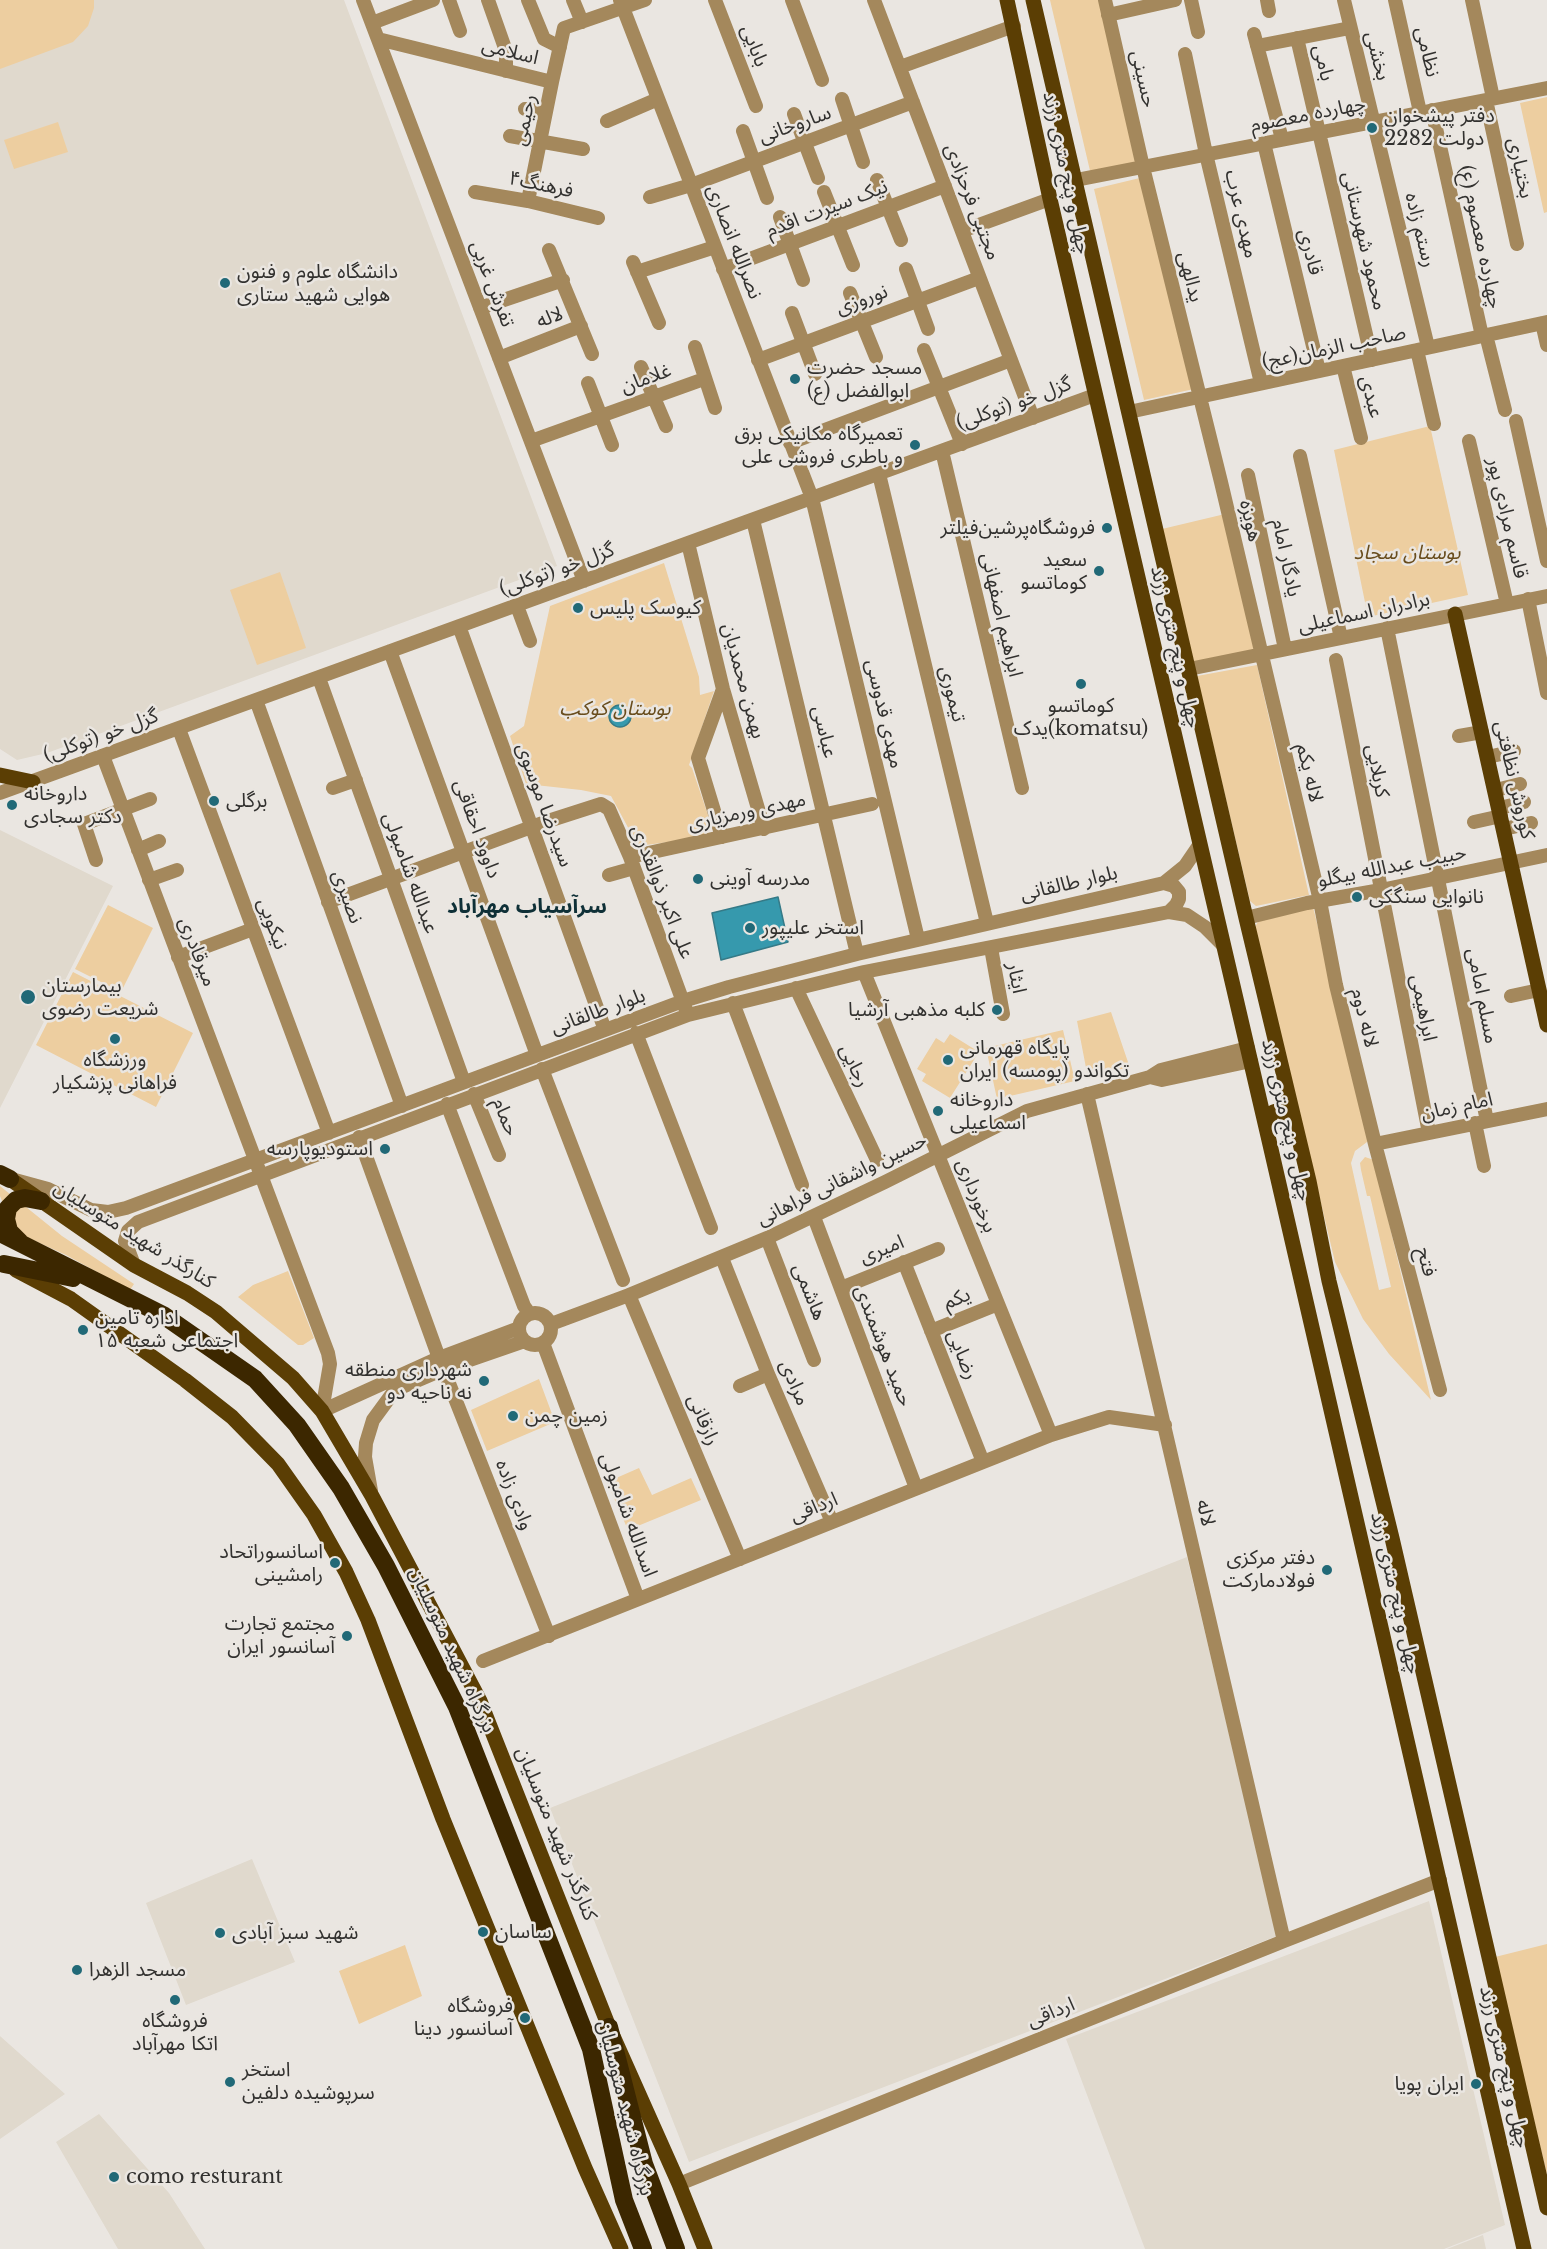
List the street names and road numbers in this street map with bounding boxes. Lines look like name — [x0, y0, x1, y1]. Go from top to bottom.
street label: بابایی — [735, 22, 773, 70]
street label: نظامی — [1410, 25, 1444, 79]
street label: بخشی — [1359, 29, 1395, 83]
street label: اسلامی — [479, 33, 541, 71]
street label: بامی — [1307, 43, 1339, 83]
street label: حسینی — [1125, 48, 1161, 110]
street label: چهل و پنج متری زرند — [1037, 90, 1095, 256]
street label: رحیمی — [508, 92, 542, 148]
street label: چهارده معصوم — [1248, 92, 1368, 138]
street label: ساروخانی — [755, 101, 835, 149]
street label: بختیاری — [1502, 135, 1538, 201]
street label: مجتبی فرحزادی — [939, 140, 1005, 264]
street label: چهارده معصوم (ع) — [1453, 163, 1507, 311]
street label: فرهنگ۴ — [507, 166, 575, 204]
street label: مهدی عرب — [1219, 167, 1263, 261]
street label: محمود شهرستانی — [1336, 169, 1392, 313]
street label: نیک سیرت اقدم — [763, 175, 891, 243]
street label: نصرالله انصاری — [701, 181, 767, 303]
street label: رستم زاده — [1399, 190, 1441, 270]
street label: قادری — [1293, 226, 1327, 278]
street label: تفرش غربی — [465, 237, 519, 331]
street label: یدالهی — [1172, 249, 1208, 305]
street label: نوروزی — [833, 280, 891, 320]
street label: لاله — [533, 302, 567, 334]
street label: صاحب الزمان(عج) — [1260, 321, 1408, 375]
street label: غلامان — [617, 359, 675, 399]
street label: گزل خو (توکلی) — [953, 372, 1075, 436]
street label: عبدی — [1354, 373, 1388, 421]
street label: قاسم مرادی پور — [1481, 455, 1533, 581]
street label: هویزه — [1234, 498, 1266, 544]
street label: یادگار امام — [1266, 517, 1306, 599]
street label: گزل خو (توکلی) — [496, 538, 618, 602]
street label: ابراهیم اصفهانی — [975, 550, 1027, 680]
street label: چهل و پنج متری زرند — [1145, 564, 1205, 730]
street label: برادران اسماعیلی — [1296, 587, 1432, 639]
street label: بهمن محمدیان — [716, 621, 770, 741]
street label: مهدی قدوسی — [860, 657, 908, 771]
street label: تیموری — [933, 663, 971, 725]
street label: عباسی — [806, 703, 842, 761]
street label: گزل خو (توکلی) — [40, 704, 162, 768]
street label: کوروش نظافتی — [1489, 719, 1539, 841]
street label: سیدرضا موسوی — [510, 740, 578, 870]
street label: لاله یکم — [1291, 741, 1327, 805]
street label: کربلایی — [1360, 742, 1394, 800]
street label: داوود احقاقی — [448, 776, 506, 882]
street label: مهدی ورمزیاری — [686, 788, 808, 836]
street label: عبدالله شامبولی — [377, 809, 443, 937]
street label: علی اکبر ذوالقدری — [625, 822, 699, 962]
street label: حبیب عبدالله بیگلو — [1316, 841, 1468, 893]
street label: بلوار طالقانی — [1018, 861, 1120, 907]
street label: نصیری — [326, 867, 368, 927]
street label: نیکویی — [252, 895, 292, 953]
street label: میرقادری — [173, 914, 221, 990]
street label: مسلم امامی — [1461, 946, 1503, 1046]
street label: ایثار — [1001, 960, 1031, 996]
street label: ابراهیمی — [1405, 973, 1441, 1043]
street label: بلوار طالقانی — [547, 984, 649, 1040]
street label: لاله دوم — [1345, 986, 1383, 1050]
street label: چهل و پنج متری زرند — [1256, 1037, 1316, 1203]
street label: رجایی — [834, 1041, 874, 1091]
street label: امام زمان — [1419, 1088, 1495, 1126]
street label: حمام — [487, 1094, 523, 1140]
street label: حسین واشقانی فراهانی — [753, 1128, 931, 1232]
street label: برخورداری — [950, 1156, 1002, 1236]
street label: کنارگذر شهید متوسلیان — [49, 1176, 219, 1294]
street label: امیری — [856, 1230, 908, 1270]
street label: فتح — [1411, 1245, 1441, 1279]
street label: هاشمی — [787, 1260, 831, 1324]
street label: حمید هوشمندی — [849, 1282, 917, 1410]
street label: یکم — [940, 1283, 974, 1315]
street label: رضایی — [941, 1327, 983, 1383]
street label: مرادی — [774, 1356, 814, 1410]
street label: رازقانی — [682, 1391, 724, 1449]
street label: اسدالله شامبولی — [594, 1449, 662, 1581]
street label: وادی زاده — [490, 1456, 538, 1534]
street label: ارداقی — [787, 1488, 841, 1528]
street label: لاله — [1190, 1497, 1220, 1529]
street label: چهل و پنج متری زرند — [1365, 1510, 1425, 1676]
street label: بزرگراه شهید متوسلیان — [403, 1563, 501, 1737]
street label: کنارگذر شهید متوسلیان — [510, 1744, 602, 1924]
street label: چهل و پنج متری زرند — [1474, 1984, 1534, 2150]
street label: ارداقی — [1024, 1993, 1078, 2033]
street label: بزرگراه شهید متوسلیان — [592, 2018, 658, 2198]

